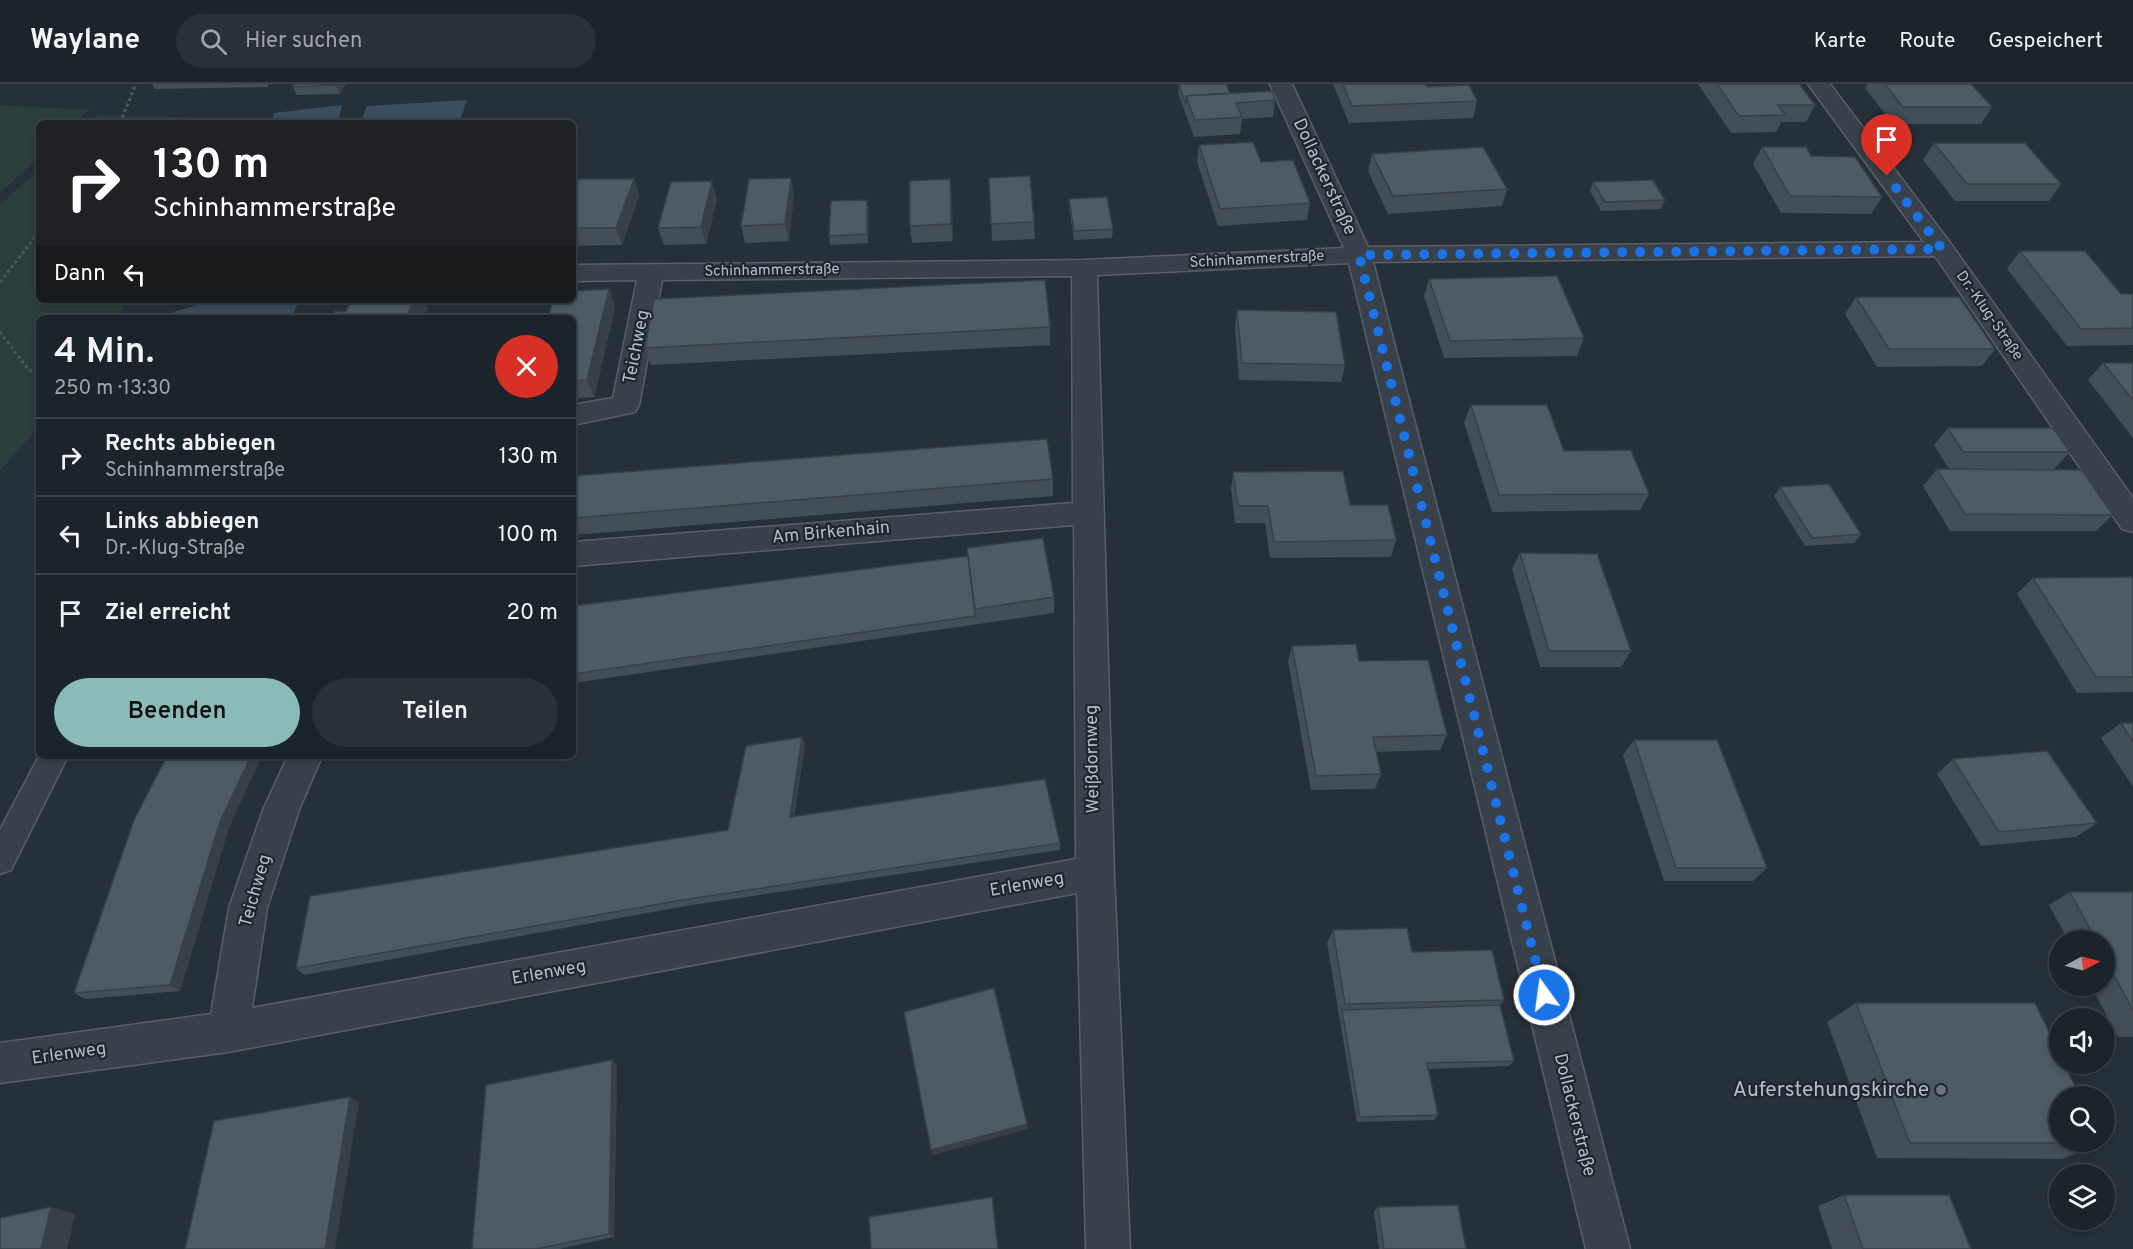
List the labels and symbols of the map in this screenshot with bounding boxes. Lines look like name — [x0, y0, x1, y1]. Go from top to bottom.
pin — [1861, 114, 1912, 176]
street label: Dollackerstraße — [1287, 115, 1361, 239]
street label: Schinhammerstraße — [1189, 247, 1325, 273]
street label: Schinhammerstraße — [704, 260, 840, 282]
street label: Dr.-Klug-Straße — [1951, 268, 2027, 364]
street label: Teichweg — [619, 308, 655, 386]
street label: Am Birkenhain — [771, 516, 891, 550]
street label: Weißdornweg — [1081, 704, 1105, 814]
street label: Teichweg — [235, 852, 277, 930]
street label: Erlenweg — [988, 867, 1066, 903]
north arrow — [2049, 930, 2115, 996]
street label: Erlenweg — [510, 955, 588, 991]
position arrow — [1512, 963, 1576, 1027]
street label: Erlenweg — [30, 1037, 108, 1071]
street label: Dollackerstraße — [1548, 1051, 1600, 1179]
place label: Auferstehungskirche — [1733, 1077, 1929, 1104]
marker: Auferstehungskirche — [1934, 1083, 1948, 1097]

